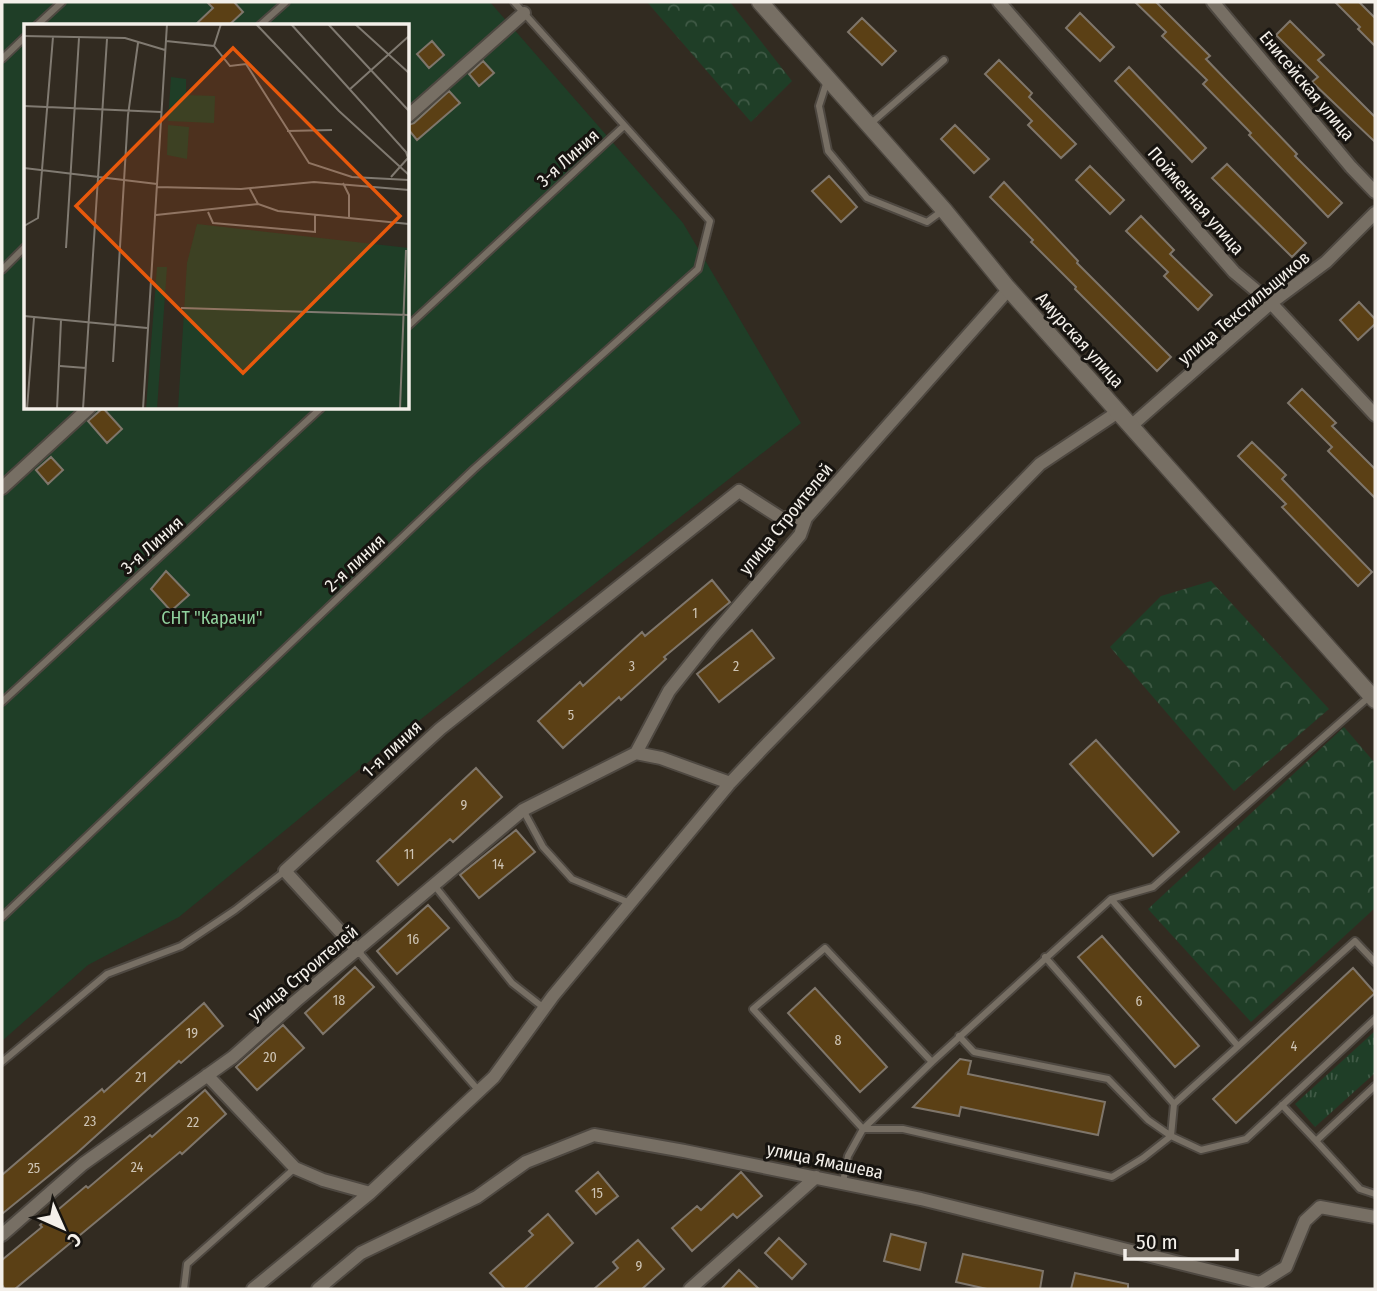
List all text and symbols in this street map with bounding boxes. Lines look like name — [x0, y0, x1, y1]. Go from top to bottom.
inset map — [24, 24, 410, 410]
street label: Енисейская улица — [1255, 27, 1359, 145]
street label: 3-я Линия — [532, 124, 604, 192]
street label: Пойменная улица — [1143, 142, 1249, 260]
street label: улица Текстильщиков — [1174, 246, 1314, 370]
street label: Амурская улица — [1031, 288, 1129, 392]
street label: улица Строителей — [734, 459, 838, 579]
street label: 3-я Линия — [116, 511, 188, 579]
street label: 2-я линия — [320, 530, 390, 596]
house number: 1 — [692, 605, 698, 622]
park label: СНТ "Карачи" — [161, 607, 263, 629]
house number: 3 — [629, 658, 635, 675]
house number: 2 — [733, 658, 739, 675]
house number: 5 — [568, 707, 574, 724]
street label: 1-я линия — [358, 716, 426, 782]
house number: 9 — [461, 797, 468, 814]
house number: 11 — [404, 846, 414, 863]
house number: 14 — [492, 856, 504, 873]
street label: улица Строителей — [243, 921, 363, 1025]
house number: 16 — [407, 931, 419, 948]
house number: 18 — [333, 992, 345, 1009]
house number: 6 — [1136, 993, 1143, 1010]
house number: 19 — [186, 1025, 198, 1042]
house number: 8 — [835, 1032, 842, 1049]
house number: 4 — [1291, 1038, 1298, 1055]
house number: 20 — [263, 1049, 277, 1066]
house number: 21 — [135, 1069, 147, 1086]
house number: 23 — [84, 1113, 96, 1130]
house number: 22 — [187, 1114, 199, 1131]
street label: улица Ямашева — [765, 1138, 885, 1184]
house number: 24 — [131, 1159, 144, 1176]
house number: 25 — [28, 1160, 40, 1177]
house number: 15 — [591, 1185, 603, 1202]
north arrow — [28, 1193, 98, 1263]
scale bar — [1125, 1218, 1237, 1262]
text: С — [63, 1228, 86, 1251]
text: 50 m — [1136, 1229, 1178, 1255]
house number: 9 — [636, 1258, 643, 1275]

